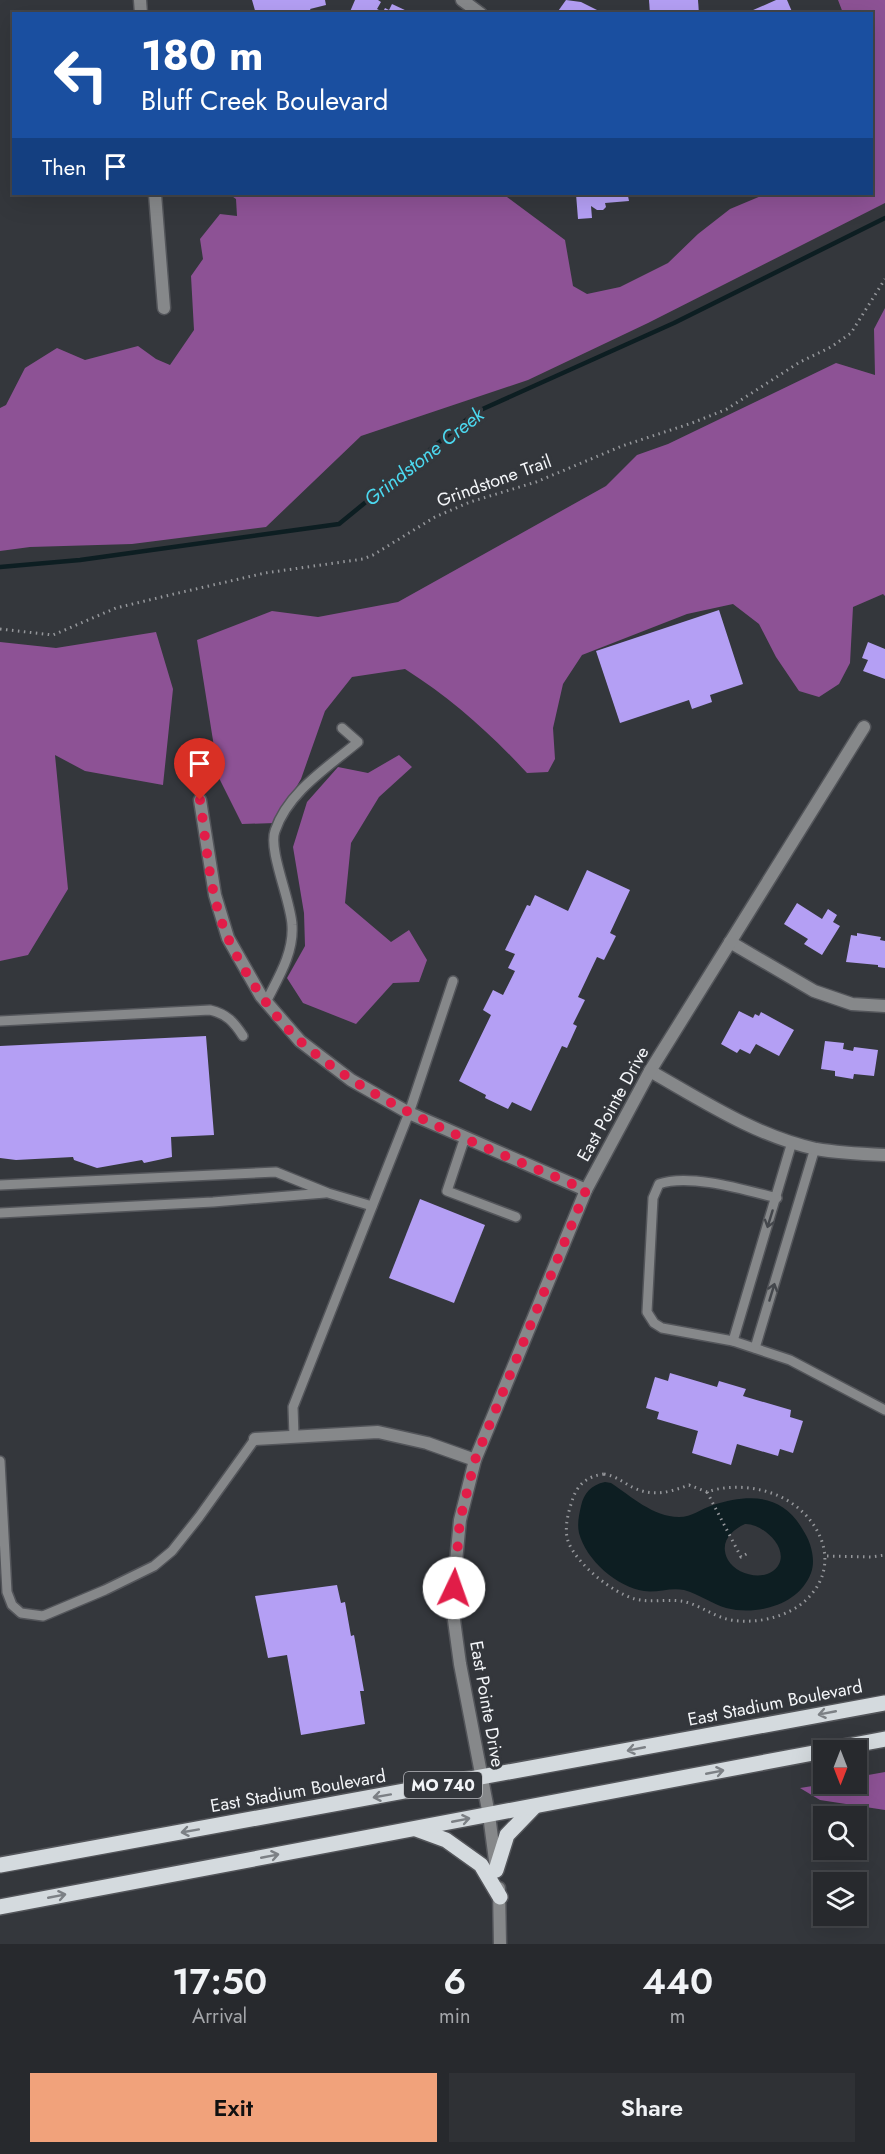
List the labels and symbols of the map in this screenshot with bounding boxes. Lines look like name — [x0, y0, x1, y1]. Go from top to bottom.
water label: Grindstone Creek — [358, 400, 491, 513]
street label: Grindstone Trail — [433, 448, 555, 514]
pin — [174, 738, 225, 800]
street label: East Pointe Drive — [571, 1042, 655, 1166]
one-way arrow — [764, 1209, 775, 1228]
one-way arrow — [767, 1283, 778, 1302]
position arrow — [422, 1556, 486, 1620]
street label: East Pointe Drive — [463, 1639, 511, 1769]
street label: East Stadium Boulevard — [685, 1673, 865, 1733]
one-way arrow — [818, 1708, 838, 1719]
north arrow — [813, 1740, 867, 1794]
one-way arrow — [626, 1744, 646, 1755]
street label: East Stadium Boulevard — [208, 1763, 388, 1819]
one-way arrow — [705, 1766, 724, 1777]
road number: MO 740 — [404, 1772, 482, 1798]
one-way arrow — [373, 1791, 392, 1802]
one-way arrow — [451, 1814, 471, 1825]
one-way arrow — [181, 1825, 201, 1836]
one-way arrow — [259, 1850, 279, 1861]
one-way arrow — [47, 1890, 67, 1901]

